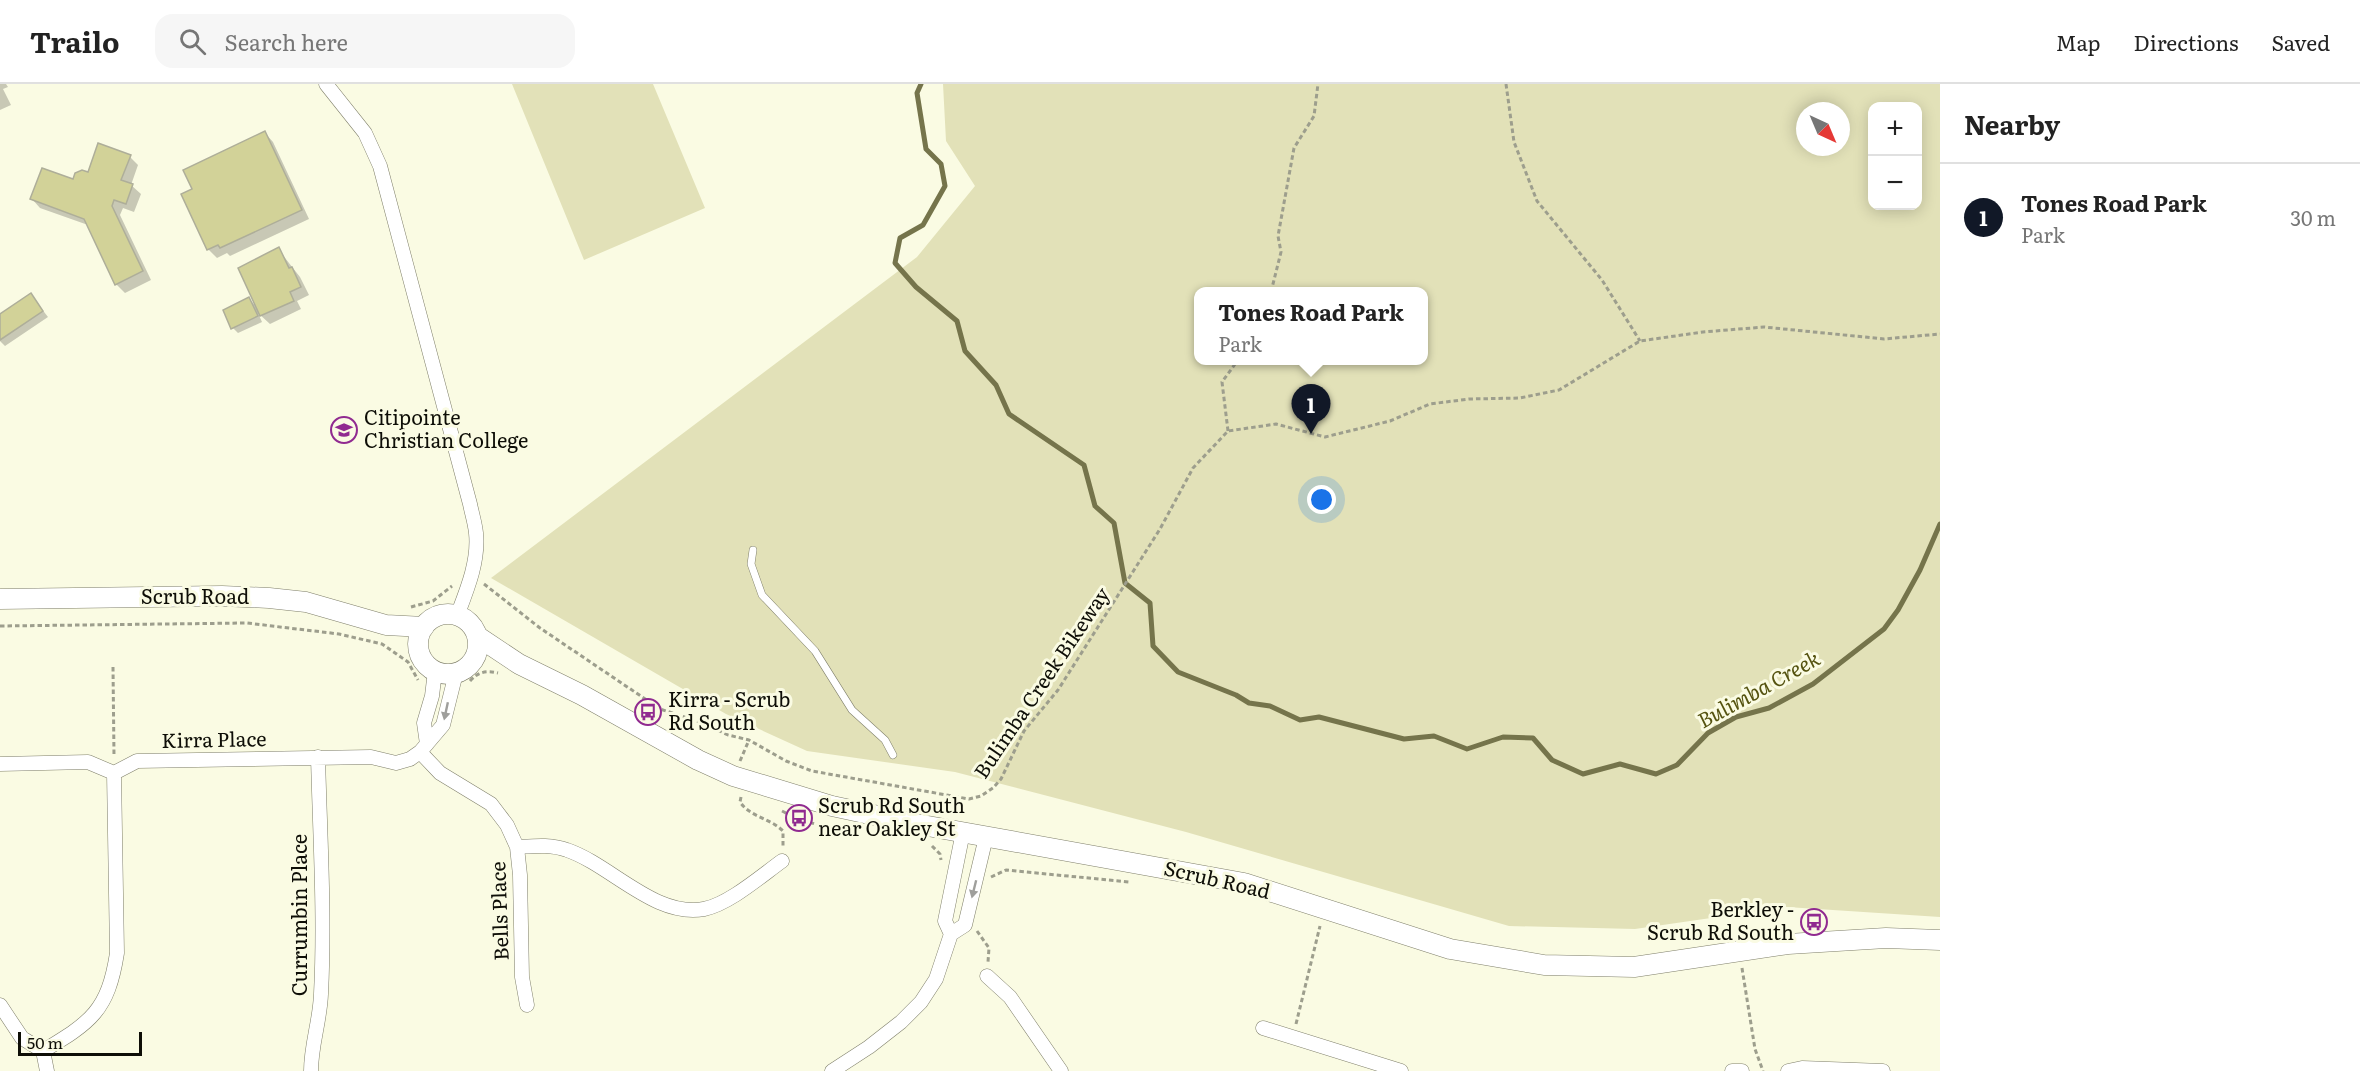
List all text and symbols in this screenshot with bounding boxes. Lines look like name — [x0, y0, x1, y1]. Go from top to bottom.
search box — [155, 14, 575, 68]
text: Trailo — [30, 20, 119, 62]
icon: search — [176, 25, 209, 58]
text: Search here — [224, 25, 348, 58]
text: Map — [2056, 26, 2101, 57]
text: Directions — [2134, 26, 2239, 57]
text: Saved — [2272, 26, 2330, 57]
north arrow — [1796, 102, 1850, 156]
map controls — [1868, 102, 1922, 210]
button: + — [1868, 102, 1922, 156]
text: Nearby — [1964, 104, 2060, 143]
button: − — [1868, 156, 1922, 210]
text: Tones Road Park — [2021, 186, 2207, 219]
text: 1 — [1979, 202, 1988, 232]
text: 30 m — [2290, 202, 2336, 232]
text: Park — [2021, 219, 2065, 249]
popup — [1194, 287, 1428, 365]
text: Tones Road Park — [1218, 295, 1404, 328]
text: Park — [1218, 328, 1262, 358]
pin: 1 — [1292, 384, 1330, 434]
place label: Citipointe Christian College — [364, 401, 528, 454]
school or university icon: Citipointe Christian College — [329, 415, 359, 445]
your location — [1307, 485, 1336, 514]
street label: Scrub Road — [141, 580, 249, 610]
street label: Bulimba Creek Bikeway — [965, 580, 1116, 784]
water label: Bulimba Creek — [1691, 641, 1825, 734]
place label: Kirra - Scrub Rd South — [668, 683, 790, 736]
bus stop icon: Kirra - Scrub Rd South — [633, 697, 663, 727]
one-way arrow — [441, 702, 450, 721]
street label: Kirra Place — [161, 722, 267, 754]
place label: Scrub Rd South near Oakley St — [818, 789, 965, 842]
bus stop icon: Scrub Rd South near Oakley St — [784, 803, 814, 833]
street label: Currumbin Place — [283, 834, 313, 996]
street label: Scrub Road — [1161, 851, 1274, 905]
street label: Bells Place — [481, 861, 515, 961]
one-way arrow — [969, 880, 979, 899]
place label: Berkley - Scrub Rd South — [1647, 893, 1794, 946]
bus stop icon: Berkley - Scrub Rd South — [1799, 907, 1829, 937]
scale bar — [18, 1029, 142, 1056]
text: 50 m — [27, 1030, 63, 1054]

